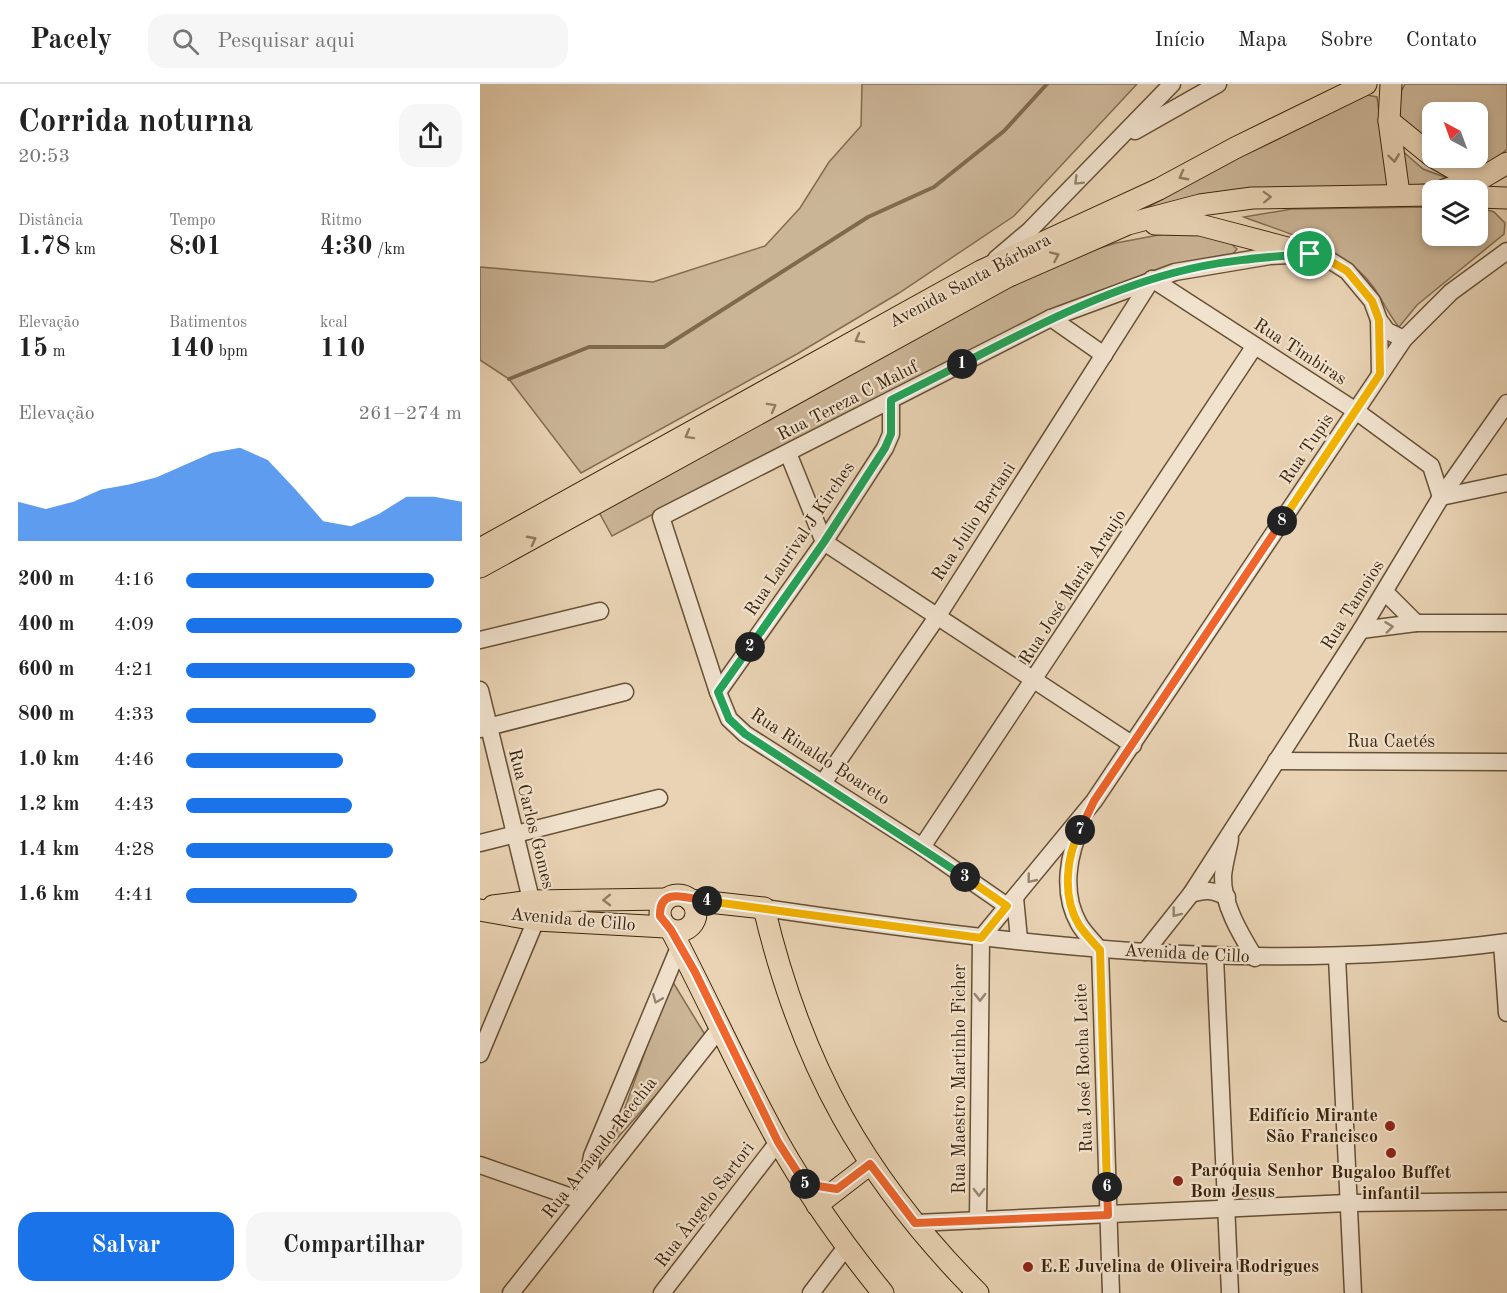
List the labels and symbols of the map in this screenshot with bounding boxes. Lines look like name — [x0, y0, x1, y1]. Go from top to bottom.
north arrow — [1422, 102, 1488, 168]
one-way arrow — [1387, 153, 1400, 162]
one-way arrow — [1179, 169, 1189, 180]
one-way arrow — [1074, 174, 1085, 185]
one-way arrow — [1263, 191, 1272, 204]
pin — [1284, 228, 1335, 279]
street label: Avenida Santa Bárbara — [886, 231, 1054, 331]
one-way arrow — [1048, 252, 1059, 264]
street label: Rua Timbiras — [1250, 315, 1350, 389]
one-way arrow — [855, 332, 866, 343]
pin: 1 — [947, 349, 977, 379]
street label: Rua Tereza C Maluf — [775, 357, 922, 444]
one-way arrow — [765, 403, 776, 415]
street label: Rua Tupis — [1277, 410, 1337, 488]
one-way arrow — [685, 428, 695, 439]
street label: Rua Laurival J Kirches — [742, 459, 858, 619]
street label: Rua Julio Bertani — [929, 459, 1019, 584]
street label: Rua José Maria Araujo — [1016, 506, 1130, 668]
pin: 8 — [1267, 506, 1297, 536]
one-way arrow — [525, 536, 536, 547]
street label: Rua Tamoios — [1318, 557, 1388, 653]
one-way arrow — [1384, 621, 1393, 633]
pin: 2 — [735, 632, 765, 662]
street label: Rua Rinaldo Boareto — [747, 705, 893, 809]
street label: Rua Caetés — [1347, 733, 1435, 751]
street label: Rua Carlos Gomes — [505, 747, 557, 891]
pin: 7 — [1065, 815, 1095, 845]
pin: 3 — [950, 862, 980, 892]
one-way arrow — [1027, 872, 1038, 883]
pin: 4 — [692, 886, 722, 916]
one-way arrow — [603, 894, 612, 906]
street label: Avenida de Cillo — [510, 906, 636, 934]
one-way arrow — [1173, 906, 1184, 917]
street label: Avenida de Cillo — [1124, 942, 1250, 966]
street label: Rua Maestro Martinho Ficher — [951, 963, 969, 1194]
street label: Rua José Rocha Leite — [1072, 983, 1096, 1153]
one-way arrow — [974, 992, 986, 1001]
one-way arrow — [652, 993, 664, 1004]
street label: Rua Armando Recchia — [539, 1074, 661, 1222]
place label: Edifício Mirante São Francisco — [1248, 1107, 1378, 1146]
marker: Edifício Mirante São Francisco — [1383, 1119, 1397, 1133]
street label: Rua Ângelo Sartori — [649, 1137, 758, 1271]
marker: Bugaloo Buffet infantil — [1384, 1146, 1398, 1160]
place label: Paróquia Senhor Bom Jesus — [1190, 1162, 1324, 1201]
place label: Bugaloo Buffet infantil — [1331, 1164, 1452, 1203]
pin: 5 — [790, 1169, 820, 1199]
pin: 6 — [1092, 1172, 1122, 1202]
marker: Paróquia Senhor Bom Jesus — [1171, 1174, 1185, 1188]
one-way arrow — [972, 1187, 985, 1196]
place label: E.E Juvelina de Oliveira Rodrigues — [1040, 1258, 1319, 1276]
marker: E.E Juvelina de Oliveira Rodrigues — [1021, 1260, 1035, 1274]

